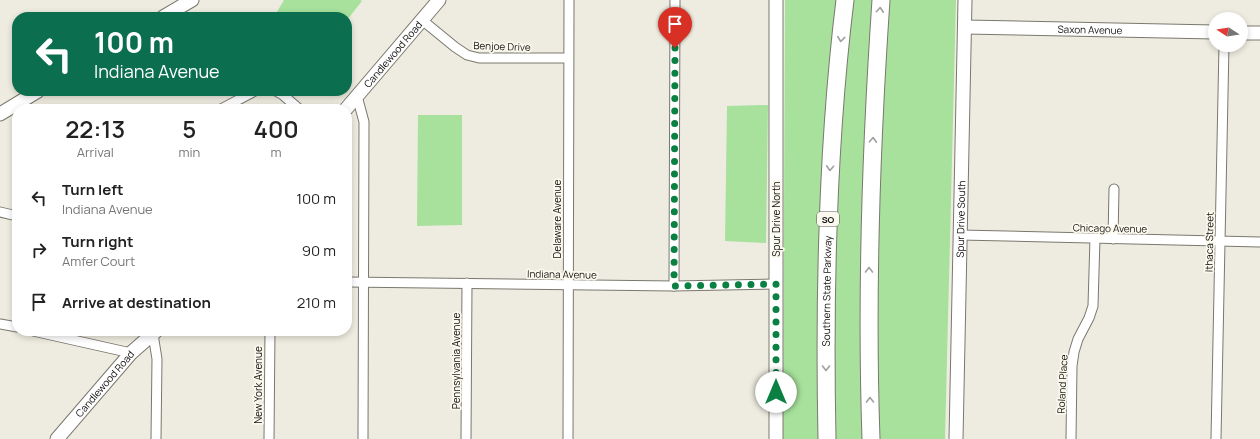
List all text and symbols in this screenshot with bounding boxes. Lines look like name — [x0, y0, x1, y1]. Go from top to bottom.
pin — [658, 7.0, 692, 48]
one-way arrow — [876, 7, 885, 13]
north arrow — [1208, 12, 1248, 52]
map controls — [1208, 12, 1248, 52]
icon: arrive — [664, 13, 686, 35]
street label: Candlewood Road — [360, 18, 425, 91]
street label: Saxon Avenue — [1057, 22, 1123, 37]
text: 100 m — [94, 23, 174, 61]
icon: left — [28, 28, 80, 80]
one-way arrow — [837, 36, 846, 42]
street label: Benjoe Drive — [473, 38, 531, 54]
text: Indiana Avenue — [94, 59, 220, 83]
text: 22:13 — [65, 112, 125, 145]
text: 5 — [182, 112, 196, 145]
text: 400 — [253, 112, 299, 145]
one-way arrow — [869, 137, 877, 143]
text: Arrival — [77, 143, 114, 161]
text: min — [178, 143, 200, 161]
text: m — [271, 143, 282, 161]
one-way arrow — [826, 165, 834, 171]
text: Turn left — [62, 179, 124, 200]
street label: Delaware Avenue — [550, 179, 564, 258]
street label: Spur Drive South — [953, 180, 968, 258]
street label: Spur Drive North — [769, 181, 783, 257]
icon: left — [28, 187, 50, 209]
text: 100 m — [296, 188, 336, 209]
text: Indiana Avenue — [62, 200, 153, 218]
road number: SO — [817, 212, 839, 226]
street label: Ithaca Street — [1201, 212, 1217, 272]
street label: Chicago Avenue — [1073, 220, 1148, 236]
text: Turn right — [62, 231, 133, 252]
street label: Southern State Parkway — [819, 235, 835, 346]
icon: right — [28, 239, 50, 261]
text: 90 m — [302, 240, 336, 261]
text: Amfer Court — [62, 252, 135, 270]
street label: Indiana Avenue — [527, 266, 597, 282]
one-way arrow — [865, 267, 873, 273]
icon: arrive — [28, 291, 50, 313]
text: Arrive at destination — [62, 292, 211, 313]
text: 210 m — [297, 292, 336, 313]
street label: Pennsylvania Avenue — [449, 313, 463, 409]
street label: New York Avenue — [251, 346, 265, 424]
street label: Candlewood Road — [72, 347, 137, 420]
street label: Roland Place — [1053, 354, 1071, 414]
one-way arrow — [822, 365, 830, 371]
position arrow — [755, 371, 797, 413]
one-way arrow — [866, 397, 874, 403]

